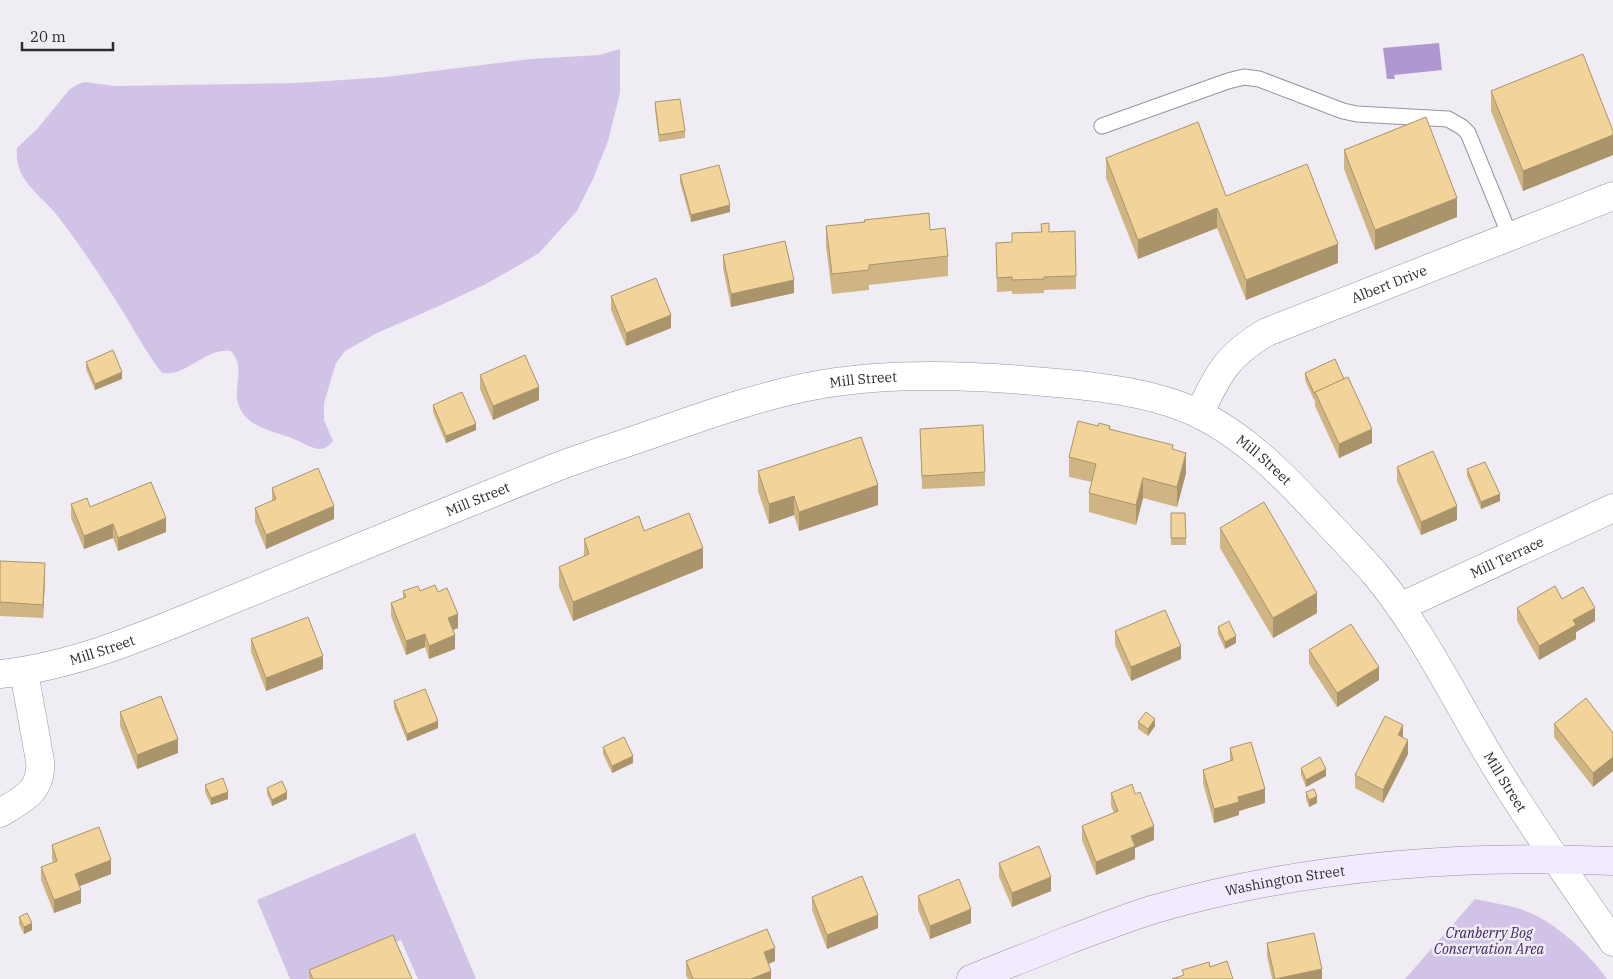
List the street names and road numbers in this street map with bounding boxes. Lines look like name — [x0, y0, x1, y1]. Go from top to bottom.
street label: Albert Drive — [1349, 261, 1429, 307]
street label: Mill Street — [828, 368, 897, 392]
street label: Mill Street — [1233, 431, 1295, 489]
street label: Mill Street — [443, 478, 513, 520]
street label: Mill Terrace — [1467, 532, 1547, 582]
street label: Mill Street — [67, 631, 137, 669]
street label: Mill Street — [1480, 748, 1531, 815]
street label: Washington Street — [1223, 861, 1346, 900]

